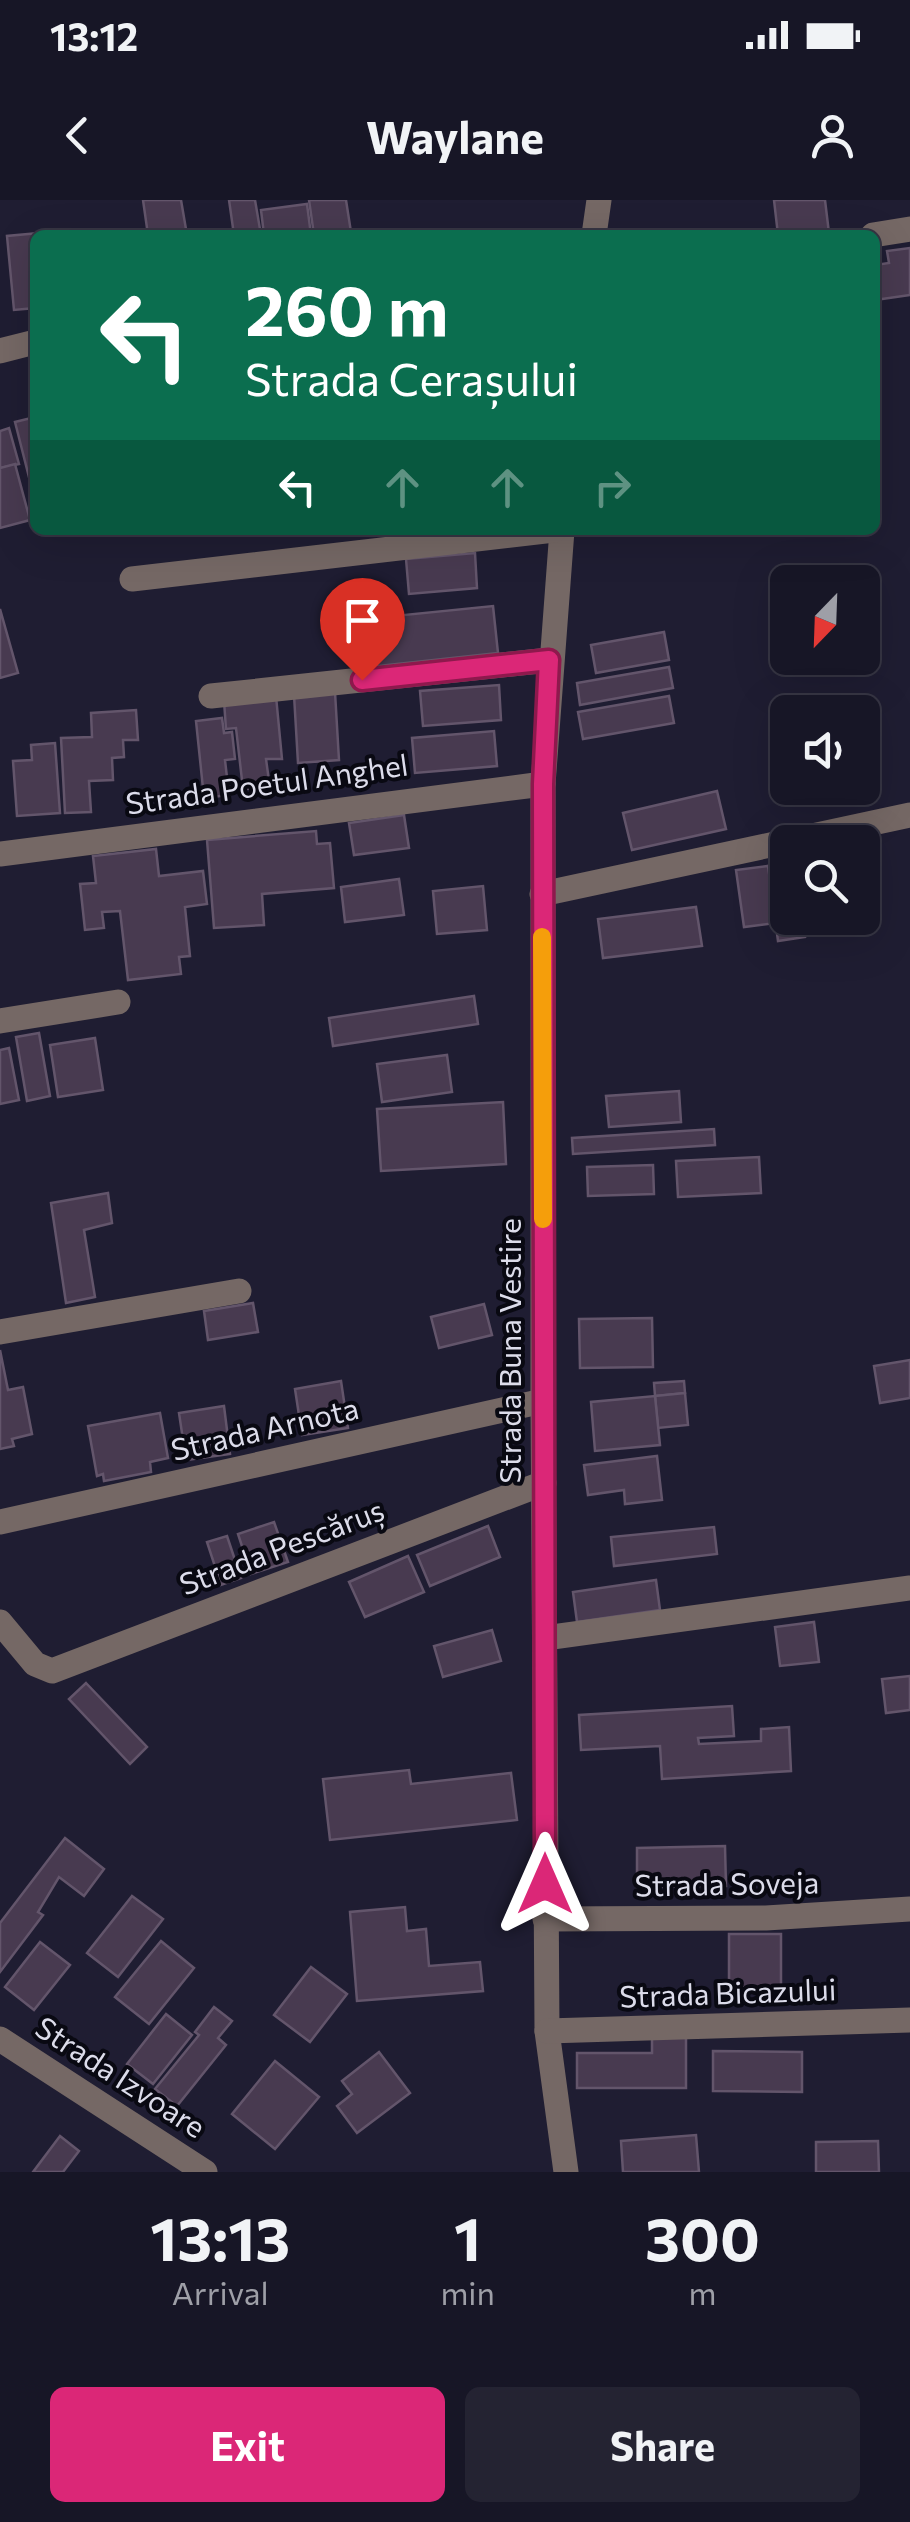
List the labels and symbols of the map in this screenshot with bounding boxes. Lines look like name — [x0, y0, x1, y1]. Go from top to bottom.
north arrow — [770, 565, 880, 675]
pin — [320, 578, 405, 681]
street label: Strada Poetul Anghel — [123, 744, 410, 821]
street label: Strada Buna Vestire — [490, 1218, 527, 1484]
street label: Strada Arnota — [167, 1388, 362, 1467]
street label: Strada Pescăruș — [174, 1490, 389, 1604]
position arrow — [493, 1832, 597, 1936]
street label: Strada Soveja — [634, 1862, 820, 1903]
street label: Strada Bicazului — [619, 1969, 837, 2014]
street label: Strada Izvoare — [30, 2007, 213, 2144]

